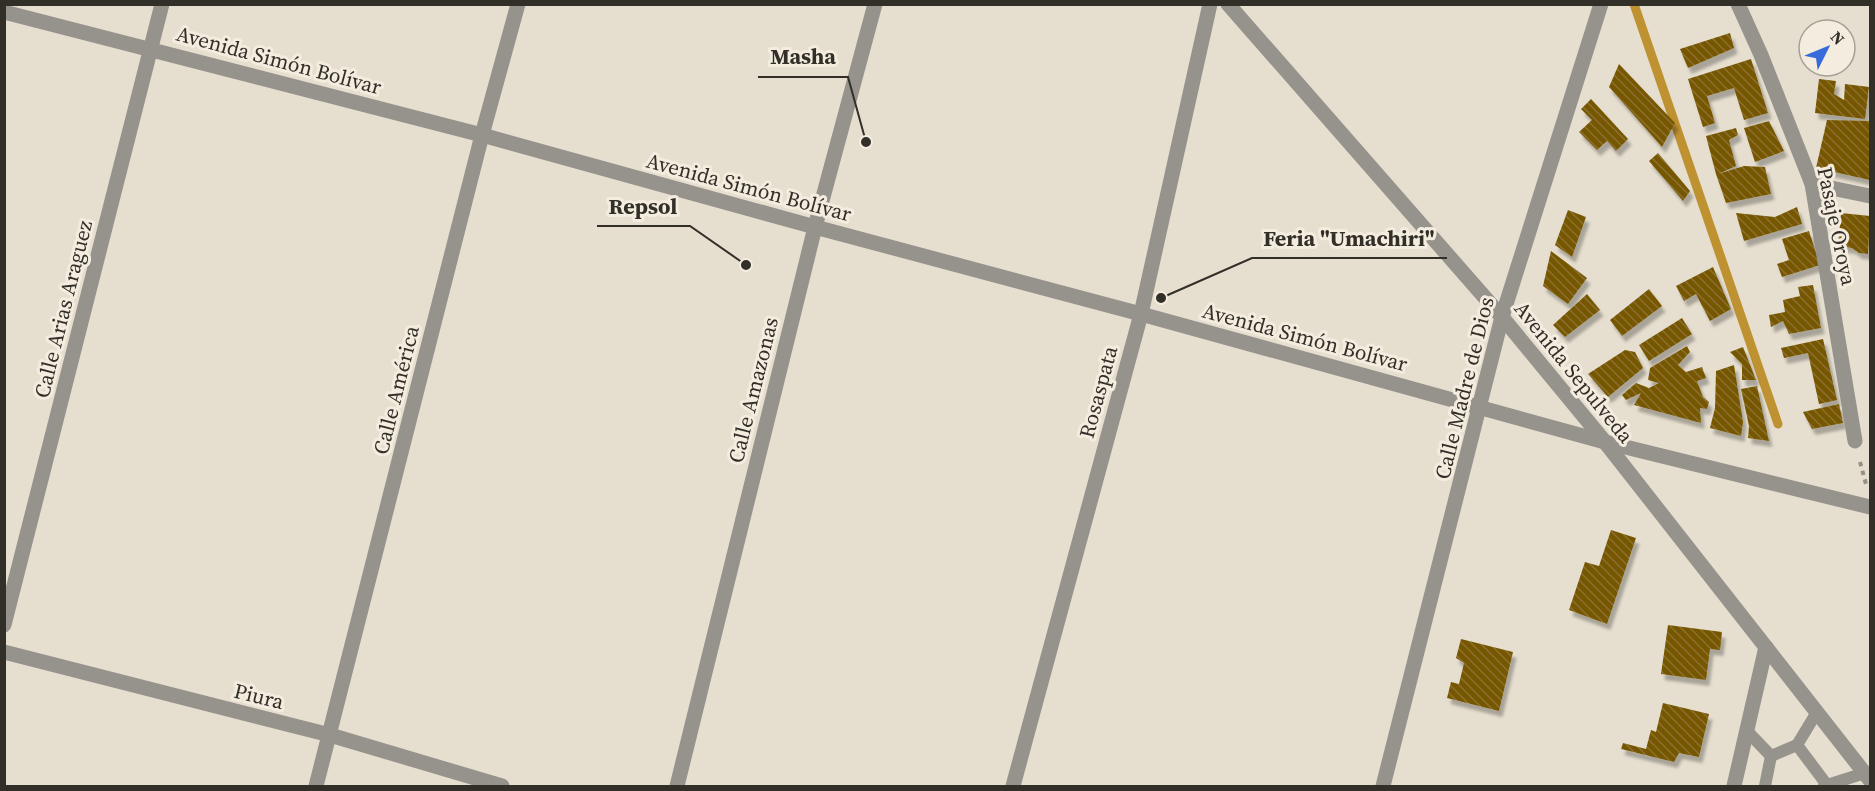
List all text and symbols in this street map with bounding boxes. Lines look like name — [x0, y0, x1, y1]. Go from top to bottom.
north arrow — [1797, 18, 1857, 78]
street label: Avenida Simón Bolívar — [173, 19, 385, 101]
text: N — [1826, 26, 1850, 50]
callout: Masha — [758, 37, 848, 77]
text: Masha — [770, 41, 836, 71]
street label: Avenida Simón Bolívar — [643, 146, 855, 228]
street label: Pasaje Oroya — [1810, 164, 1864, 288]
callout: Repsol — [597, 186, 690, 226]
text: Repsol — [609, 191, 677, 221]
street label: Calle Arias Araguez — [27, 217, 99, 401]
callout: Feria "Umachiri" — [1252, 218, 1447, 258]
text: Feria "Umachiri" — [1263, 223, 1435, 253]
street label: Calle Madre de Dios — [1427, 294, 1501, 482]
street label: Avenida Sepulveda — [1508, 295, 1640, 449]
street label: Avenida Simón Bolívar — [1199, 296, 1411, 378]
street label: Calle Amazonas — [721, 314, 785, 466]
street label: Calle América — [366, 322, 426, 457]
street label: Rosaspata — [1072, 342, 1124, 441]
street label: Piura — [231, 676, 287, 716]

